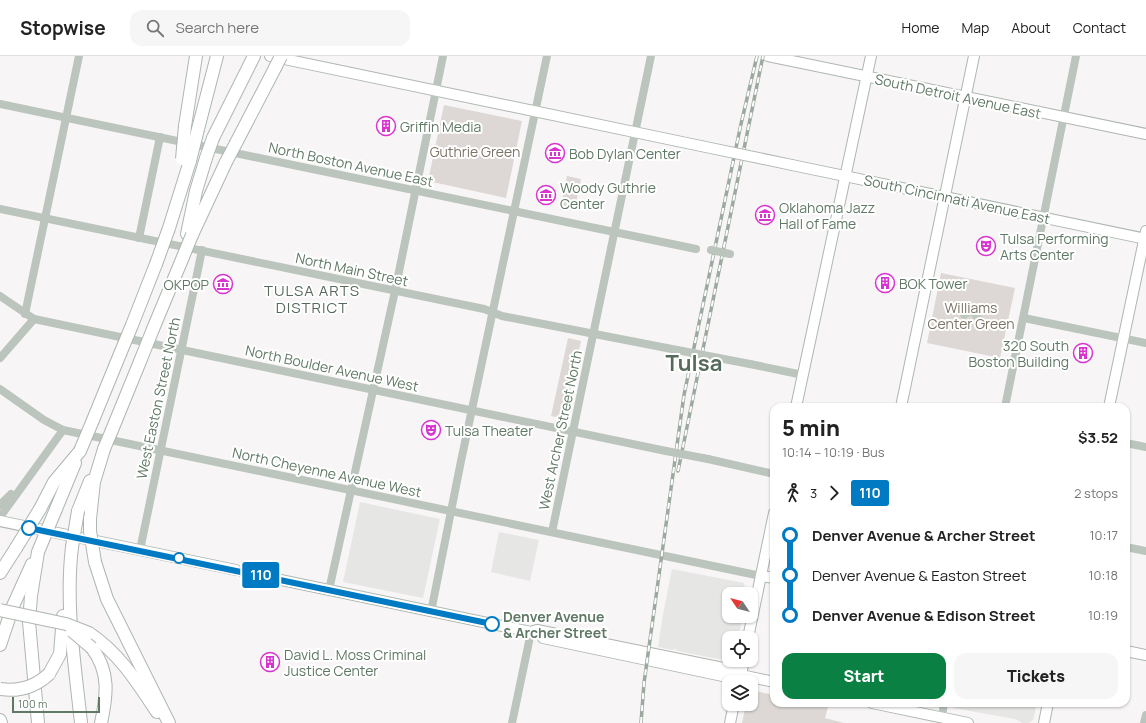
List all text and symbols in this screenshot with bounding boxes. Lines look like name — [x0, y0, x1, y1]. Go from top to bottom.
search box — [130, 10, 410, 46]
text: Stopwise — [20, 15, 106, 41]
icon: search — [144, 17, 166, 39]
text: Search here — [176, 17, 259, 38]
text: Home — [902, 18, 939, 37]
text: Map — [961, 18, 989, 37]
text: About — [1011, 18, 1051, 37]
text: Contact — [1073, 18, 1126, 37]
street label: South Detroit Avenue East — [873, 69, 1043, 123]
building icon: Griffin Media — [375, 115, 397, 137]
place label: Griffin Media — [400, 117, 481, 136]
street label: North Boston Avenue East — [267, 137, 435, 191]
park label: Guthrie Green — [430, 142, 520, 161]
museum icon: Bob Dylan Center — [544, 142, 566, 164]
place label: Bob Dylan Center — [569, 144, 681, 163]
street label: South Cincinnati Avenue East — [862, 170, 1052, 228]
place label: Woody Guthrie Center — [560, 178, 656, 213]
museum icon: Woody Guthrie Center — [535, 184, 557, 206]
place label: Oklahoma Jazz Hall of Fame — [779, 198, 875, 233]
museum icon: Oklahoma Jazz Hall of Fame — [754, 204, 776, 226]
place label: Tulsa Performing Arts Center — [1000, 229, 1109, 264]
theatre icon: Tulsa Performing Arts Center — [975, 235, 997, 257]
street label: North Main Street — [294, 248, 410, 290]
building icon: BOK Tower — [874, 272, 896, 294]
museum icon: OKPOP — [212, 273, 234, 295]
place label: BOK Tower — [899, 274, 967, 293]
place label: OKPOP — [164, 275, 210, 294]
district label: TULSA ARTS DISTRICT — [264, 280, 360, 318]
park label: Williams Center Green — [928, 298, 1014, 333]
street label: West Easton Street North — [132, 315, 184, 481]
place label: 320 South Boston Building — [969, 336, 1069, 371]
street label: North Boulder Avenue West — [244, 340, 421, 396]
building icon: 320 South Boston Building — [1072, 342, 1094, 364]
street label: West Archer Street North — [534, 348, 586, 512]
district label: Tulsa — [666, 348, 722, 378]
text: 5 min — [782, 413, 840, 443]
theatre icon: Tulsa Theater — [420, 419, 442, 441]
place label: Tulsa Theater — [445, 421, 533, 440]
text: $3.52 — [1078, 427, 1118, 448]
street label: North Cheyenne Avenue West — [231, 443, 424, 501]
text: 10:14 – 10:19 · Bus — [782, 443, 885, 461]
icon: walk — [782, 482, 804, 504]
icon: forward — [823, 482, 845, 504]
text: 110 — [859, 483, 881, 502]
text: 3 — [810, 484, 817, 502]
text: 2 stops — [1074, 484, 1118, 502]
unlabelled marker — [21, 520, 37, 536]
text: Denver Avenue & Archer Street — [812, 525, 1035, 546]
text: 10:17 — [1090, 526, 1118, 544]
unlabelled marker — [173, 552, 185, 564]
line badge: 110 — [238, 562, 284, 588]
text: 110 — [250, 565, 272, 584]
text: Denver Avenue & Easton Street — [812, 565, 1026, 586]
text: 10:18 — [1088, 566, 1118, 584]
north arrow — [722, 587, 758, 623]
map controls — [722, 587, 758, 711]
text: Denver Avenue & Edison Street — [812, 605, 1036, 626]
text: 10:19 — [1088, 606, 1118, 624]
place label: Denver Avenue & Archer Street — [503, 607, 607, 642]
marker: Denver Avenue & Archer Street — [484, 616, 500, 632]
button: locate — [722, 631, 758, 667]
place label: David L. Moss Criminal Justice Center — [284, 645, 426, 680]
building icon: David L. Moss Criminal Justice Center — [259, 651, 281, 673]
button: Start — [782, 653, 946, 699]
button: Tickets — [954, 653, 1118, 699]
button: layers — [722, 675, 758, 711]
scale bar — [12, 695, 100, 714]
text: 100 m — [18, 696, 47, 711]

